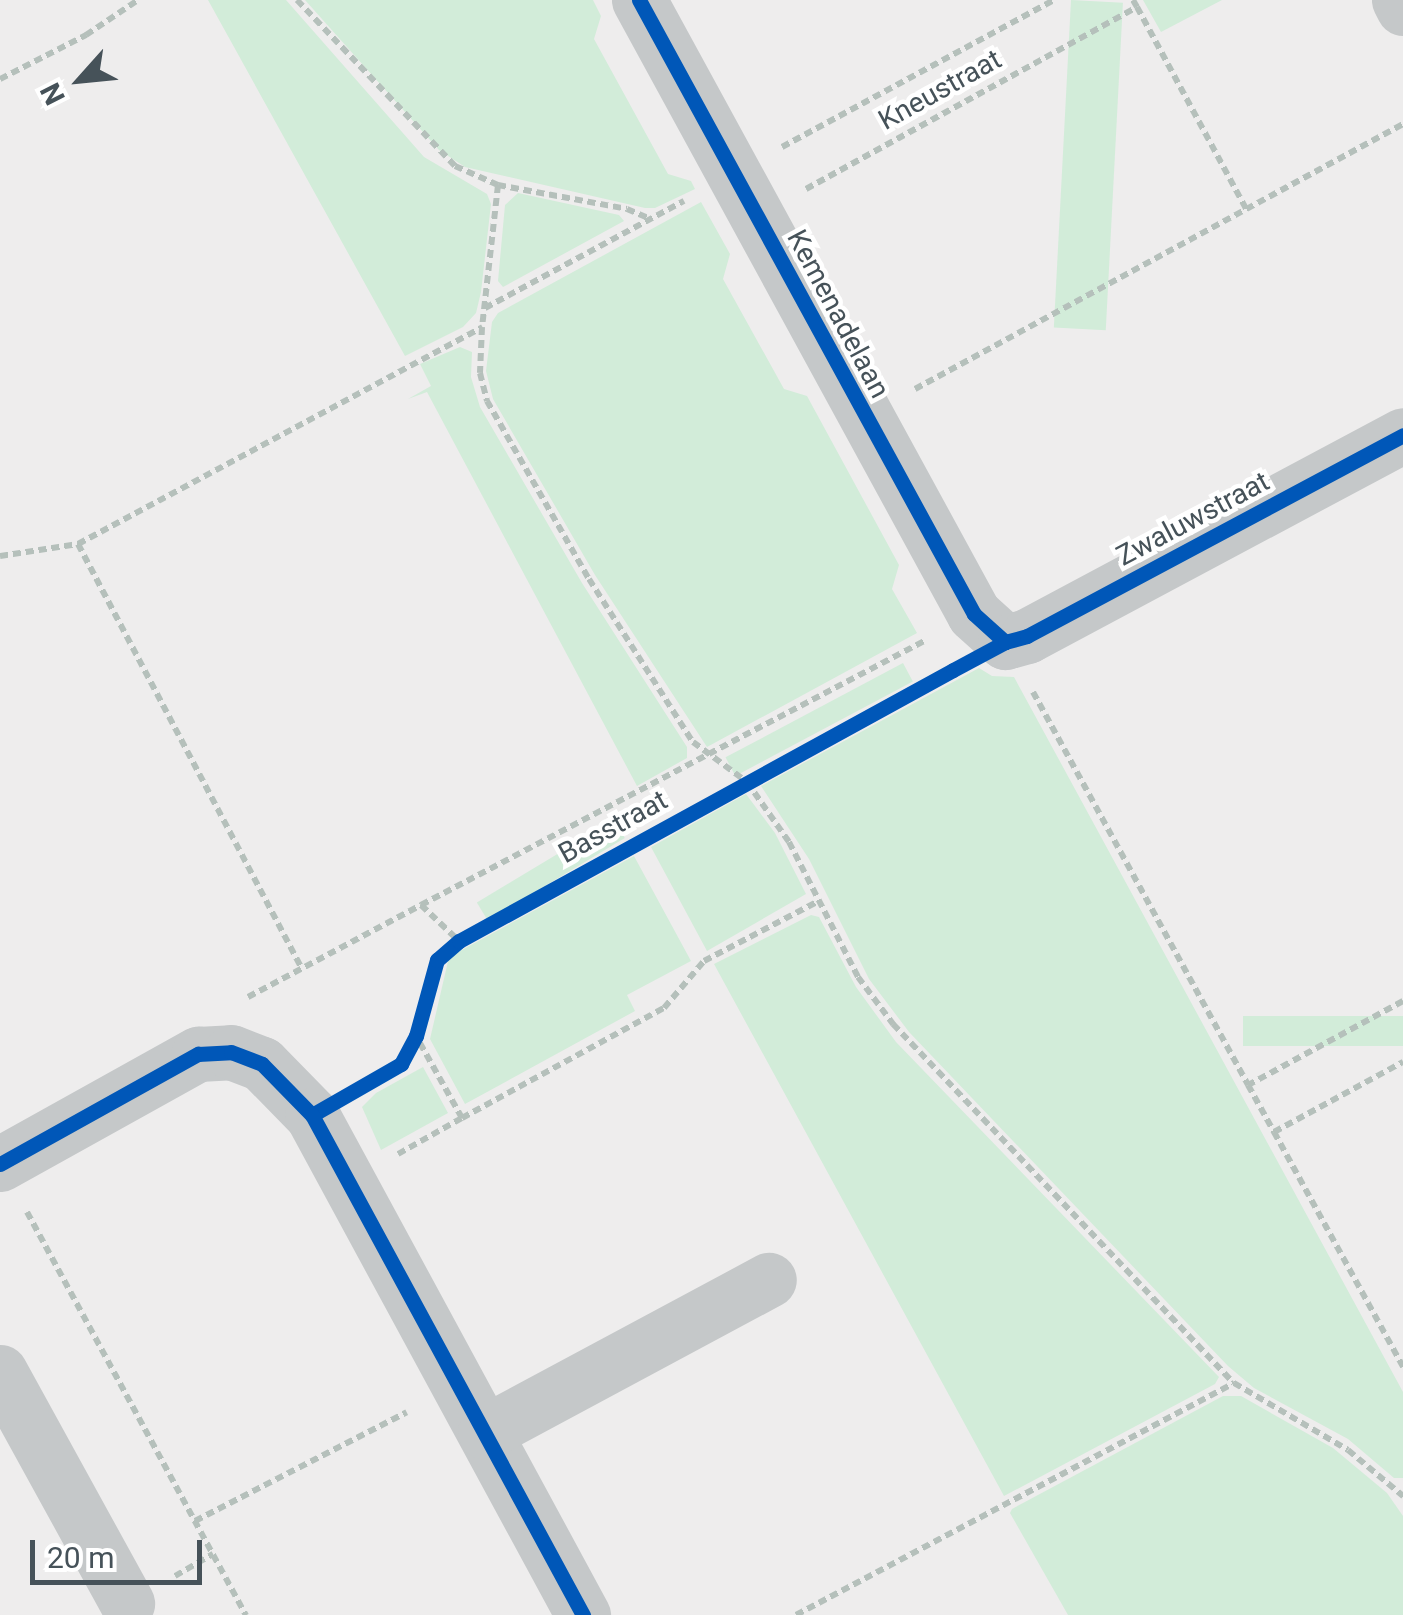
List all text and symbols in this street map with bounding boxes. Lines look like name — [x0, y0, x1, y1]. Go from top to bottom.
north arrow — [30, 30, 130, 130]
street label: Kneustraat — [873, 43, 1007, 137]
text: N — [34, 78, 72, 110]
street label: Kemenadelaan — [780, 224, 896, 404]
street label: Zwaluwstraat — [1111, 465, 1275, 573]
street label: Basstraat — [553, 783, 673, 871]
scale bar — [35, 1520, 208, 1582]
text: 20 m — [47, 1540, 114, 1575]

